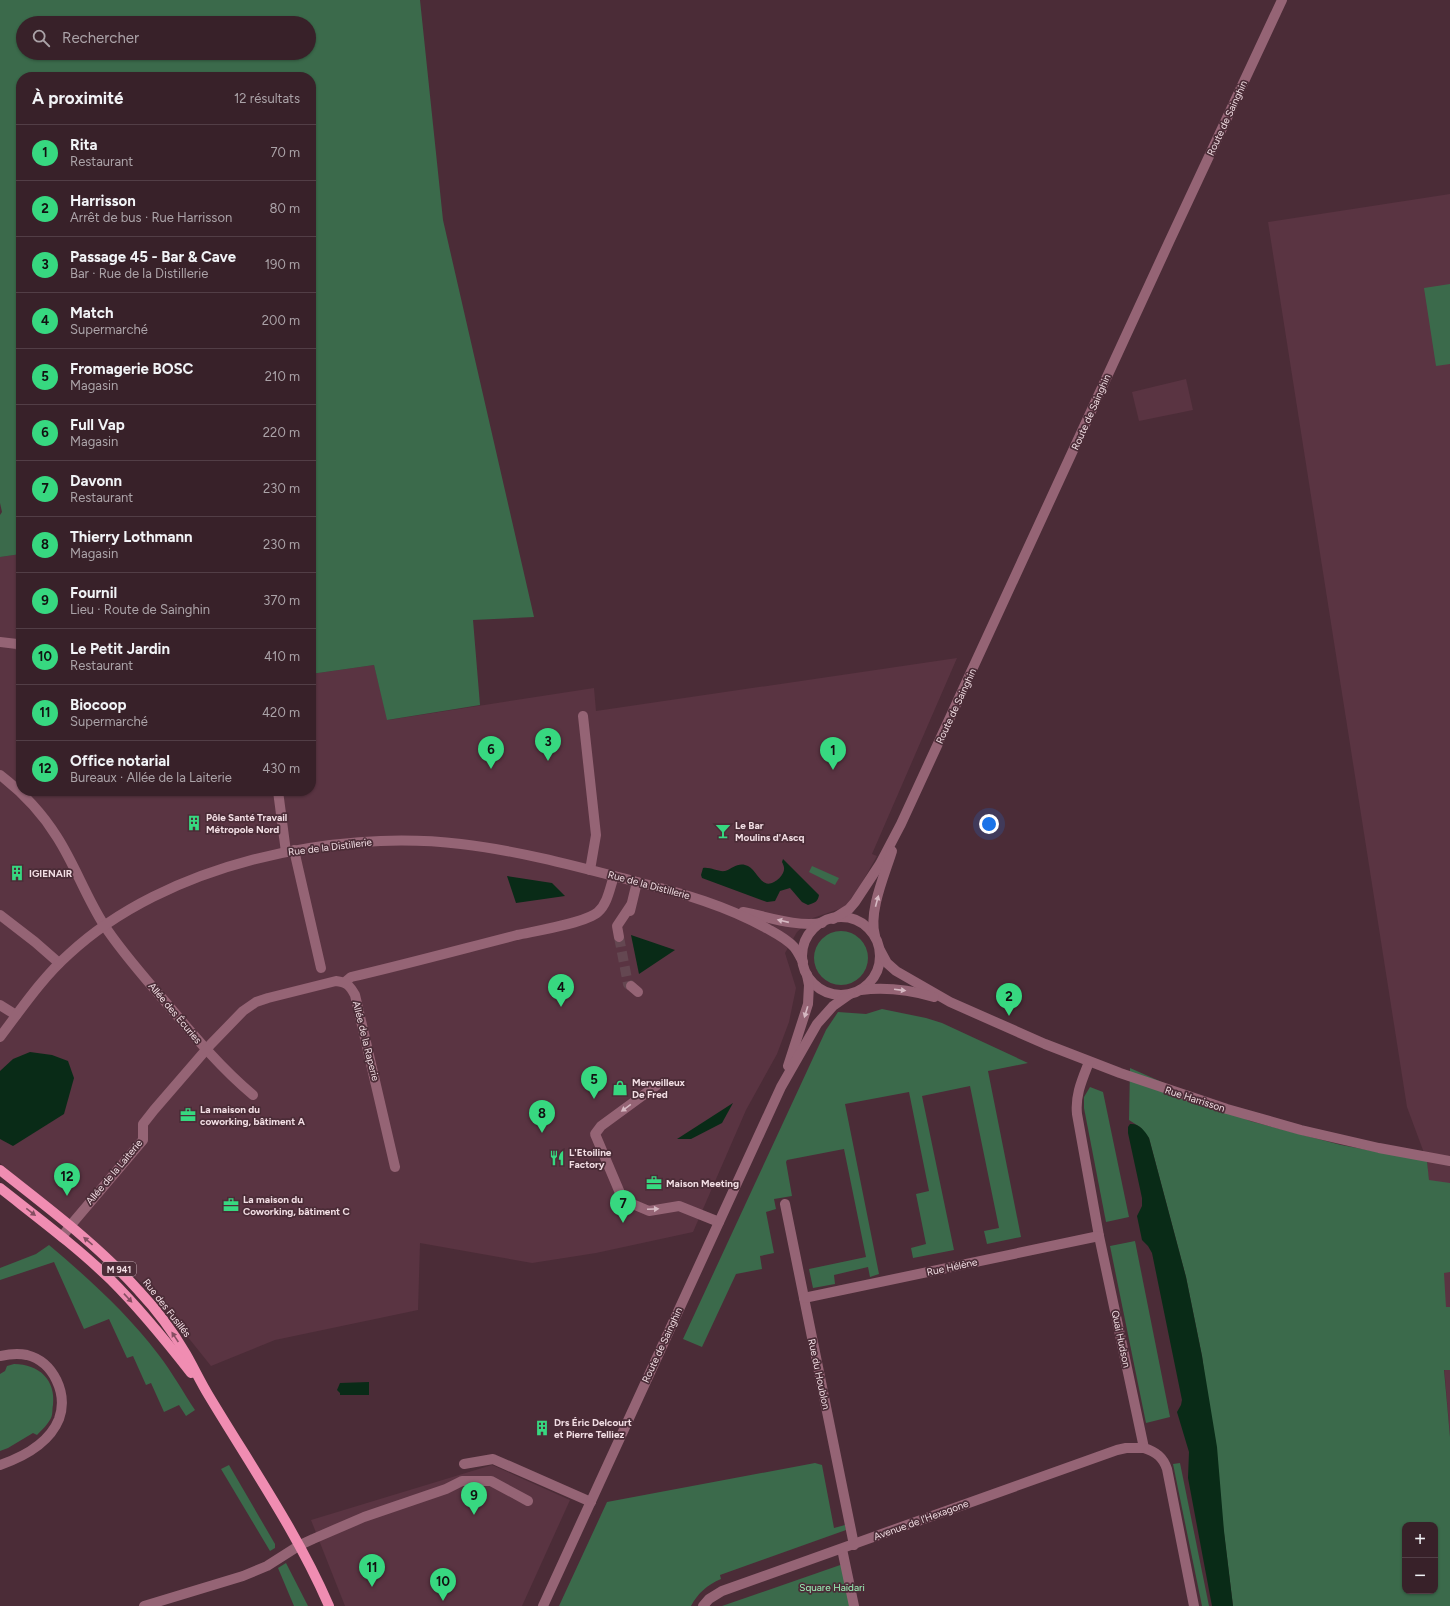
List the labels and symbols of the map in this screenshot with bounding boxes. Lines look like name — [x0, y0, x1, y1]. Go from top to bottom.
street label: Route de Sainghin — [1204, 78, 1250, 158]
street label: Route de Sainghin — [1068, 372, 1114, 452]
street label: Route de Sainghin — [933, 666, 979, 746]
pin: 3 — [535, 728, 561, 761]
pin: 6 — [478, 736, 504, 769]
pin: 1 — [820, 737, 846, 770]
place label: Pôle Santé Travail Métropole Nord — [206, 811, 287, 836]
building icon: Pôle Santé Travail Métropole Nord — [185, 814, 203, 832]
your location — [979, 814, 999, 834]
place label: Le Bar Moulins d'Ascq — [735, 819, 805, 844]
bar icon: Le Bar Moulins d'Ascq — [714, 822, 732, 840]
street label: Rue de la Distillerie — [287, 835, 373, 859]
building icon: IGIENAIR — [8, 864, 26, 882]
place label: IGIENAIR — [29, 867, 73, 880]
street label: Rue de la Distillerie — [607, 868, 692, 902]
one-way arrow — [874, 895, 880, 907]
one-way arrow — [777, 918, 789, 924]
pin: 4 — [548, 974, 574, 1007]
street label: Allée des Écuries — [146, 980, 205, 1046]
pin: 2 — [996, 983, 1022, 1016]
one-way arrow — [894, 987, 906, 993]
street label: Allée de la Raperie — [350, 1000, 382, 1083]
one-way arrow — [803, 1006, 809, 1018]
pin: 5 — [581, 1066, 607, 1099]
place label: Merveilleux De Fred — [632, 1076, 686, 1101]
shop icon: Merveilleux De Fred — [611, 1079, 629, 1097]
street label: Rue Harrisson — [1163, 1083, 1227, 1115]
pin: 8 — [529, 1100, 555, 1133]
place label: La maison du coworking, bâtiment A — [200, 1103, 306, 1128]
one-way arrow — [620, 1104, 631, 1112]
office icon: La maison du coworking, bâtiment A — [179, 1106, 197, 1124]
street label: Allée de la Laiterie — [83, 1136, 145, 1207]
place label: L'Etoiline Factory — [569, 1146, 612, 1171]
restaurant icon: L'Etoiline Factory — [548, 1149, 566, 1167]
pin: 12 — [54, 1163, 80, 1196]
office icon: Maison Meeting — [645, 1174, 663, 1192]
place label: Maison Meeting — [666, 1177, 739, 1190]
pin: 7 — [610, 1190, 636, 1223]
place label: La maison du Coworking, bâtiment C — [243, 1193, 350, 1218]
office icon: La maison du Coworking, bâtiment C — [222, 1196, 240, 1214]
one-way arrow — [647, 1206, 660, 1212]
one-way arrow — [25, 1208, 36, 1217]
one-way arrow — [83, 1237, 93, 1246]
street label: Rue Hélène — [925, 1255, 979, 1279]
road number: M 941 — [102, 1262, 136, 1276]
street label: Rue des Fusillés — [140, 1276, 194, 1340]
one-way arrow — [123, 1293, 133, 1303]
street label: Route de Sainghin — [639, 1305, 685, 1385]
street label: Quai Hudson — [1109, 1309, 1134, 1369]
one-way arrow — [171, 1332, 179, 1342]
street label: Rue du Houblon — [805, 1337, 833, 1411]
place label: Drs Éric Delcourt et Pierre Telliez — [554, 1416, 632, 1441]
building icon: Drs Éric Delcourt et Pierre Telliez — [533, 1419, 551, 1437]
pin: 9 — [461, 1482, 487, 1515]
street label: Avenue de l'Hexagone — [872, 1497, 971, 1543]
pin: 11 — [359, 1554, 385, 1587]
pin: 10 — [430, 1568, 456, 1601]
park label: Square Haïdari — [799, 1581, 865, 1594]

